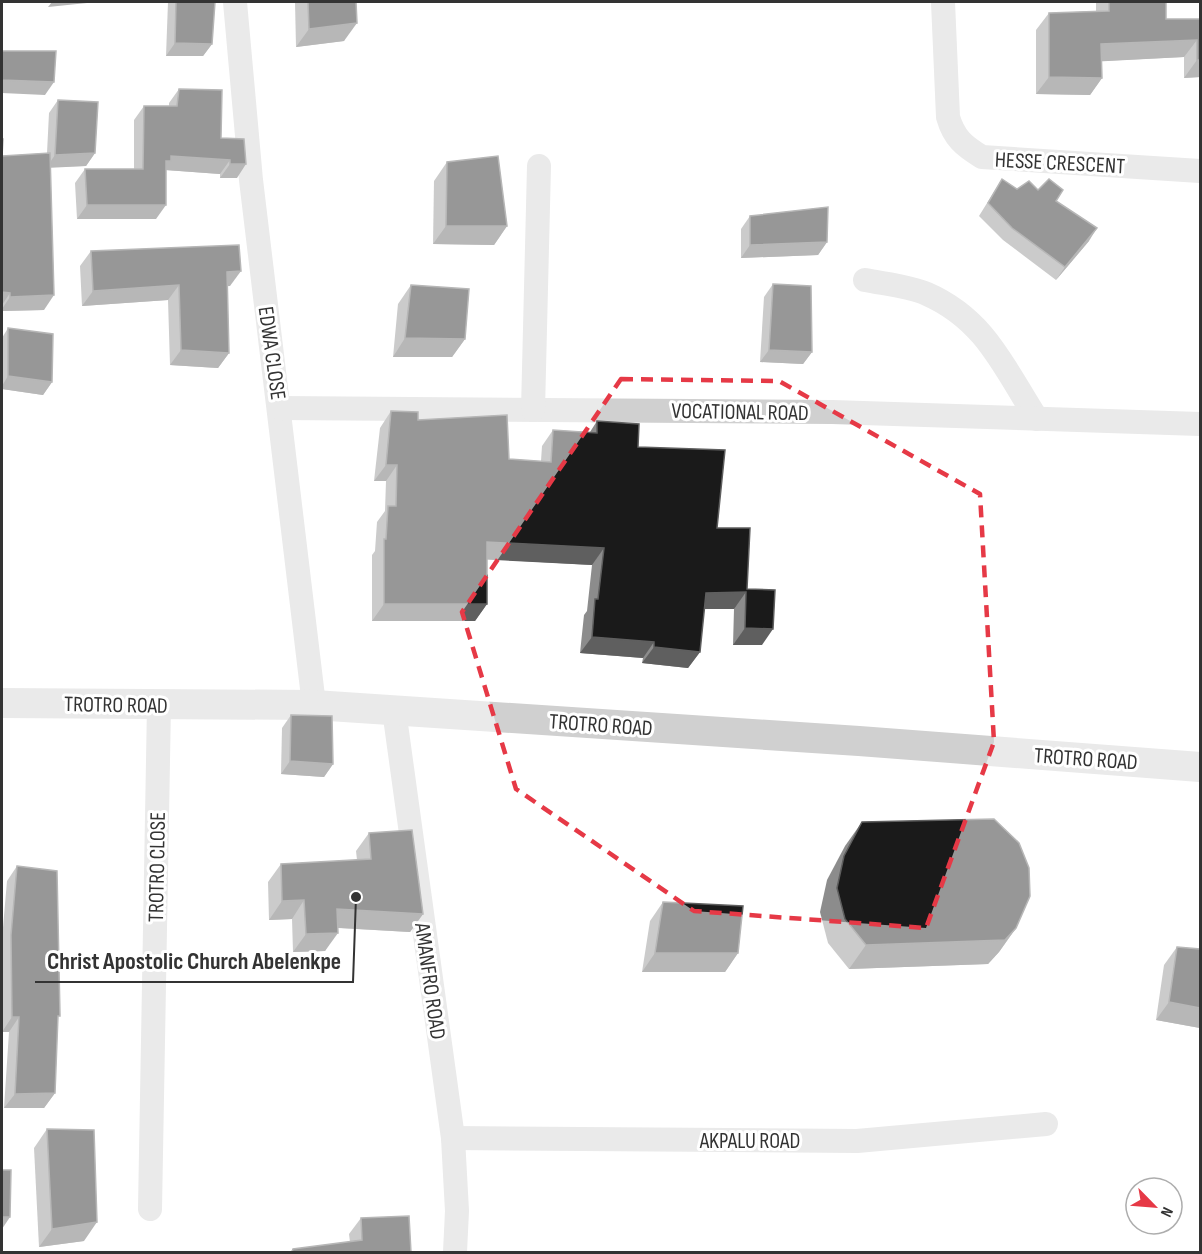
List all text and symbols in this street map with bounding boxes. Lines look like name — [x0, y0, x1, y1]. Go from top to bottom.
street label: HESSE CRESCENT — [994, 147, 1126, 180]
street label: EDWA CLOSE — [252, 305, 291, 402]
street label: VOCATIONAL ROAD — [671, 398, 809, 427]
street label: TROTRO ROAD — [64, 691, 168, 720]
street label: TROTRO ROAD — [548, 708, 654, 743]
street label: TROTRO ROAD — [1033, 742, 1139, 777]
street label: TROTRO CLOSE — [143, 812, 172, 922]
street label: AMANFRO ROAD — [408, 920, 451, 1041]
callout: Christ Apostolic Church Abelenkpe — [35, 940, 353, 982]
text: Christ Apostolic Church Abelenkpe — [47, 947, 341, 976]
street label: AKPALU ROAD — [699, 1128, 800, 1155]
north arrow — [1124, 1176, 1184, 1236]
text: N — [1156, 1204, 1177, 1220]

